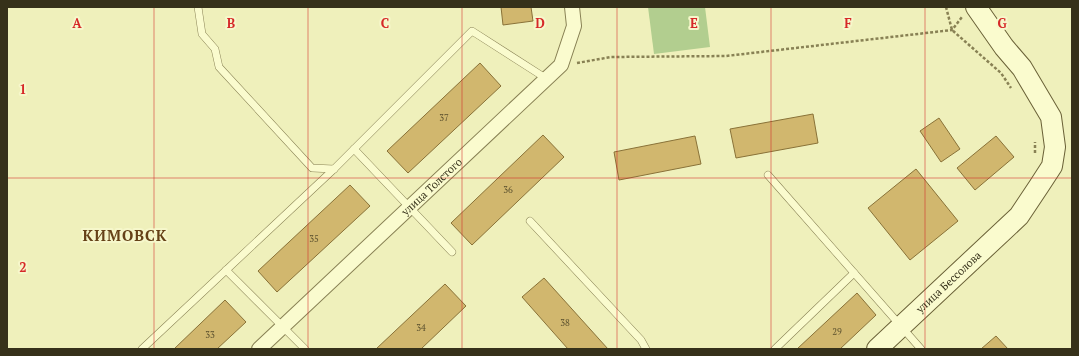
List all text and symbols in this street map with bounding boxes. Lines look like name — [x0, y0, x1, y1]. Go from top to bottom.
text: A — [72, 14, 82, 32]
text: B — [227, 14, 235, 32]
text: C — [381, 14, 389, 32]
text: D — [535, 14, 545, 32]
text: E — [690, 14, 698, 32]
text: F — [844, 14, 852, 32]
text: G — [997, 14, 1007, 32]
text: 1 — [19, 80, 27, 98]
house number: 37 — [439, 112, 449, 124]
street label: улица Толстого — [398, 155, 465, 219]
house number: 36 — [503, 184, 513, 196]
district label: КИМОВСК — [83, 225, 167, 245]
house number: 35 — [309, 233, 319, 245]
street label: улица Бессолова — [912, 248, 984, 317]
text: 2 — [19, 258, 27, 276]
house number: 38 — [560, 317, 570, 329]
house number: 34 — [416, 322, 426, 334]
house number: 29 — [832, 326, 842, 338]
house number: 33 — [205, 329, 215, 341]

